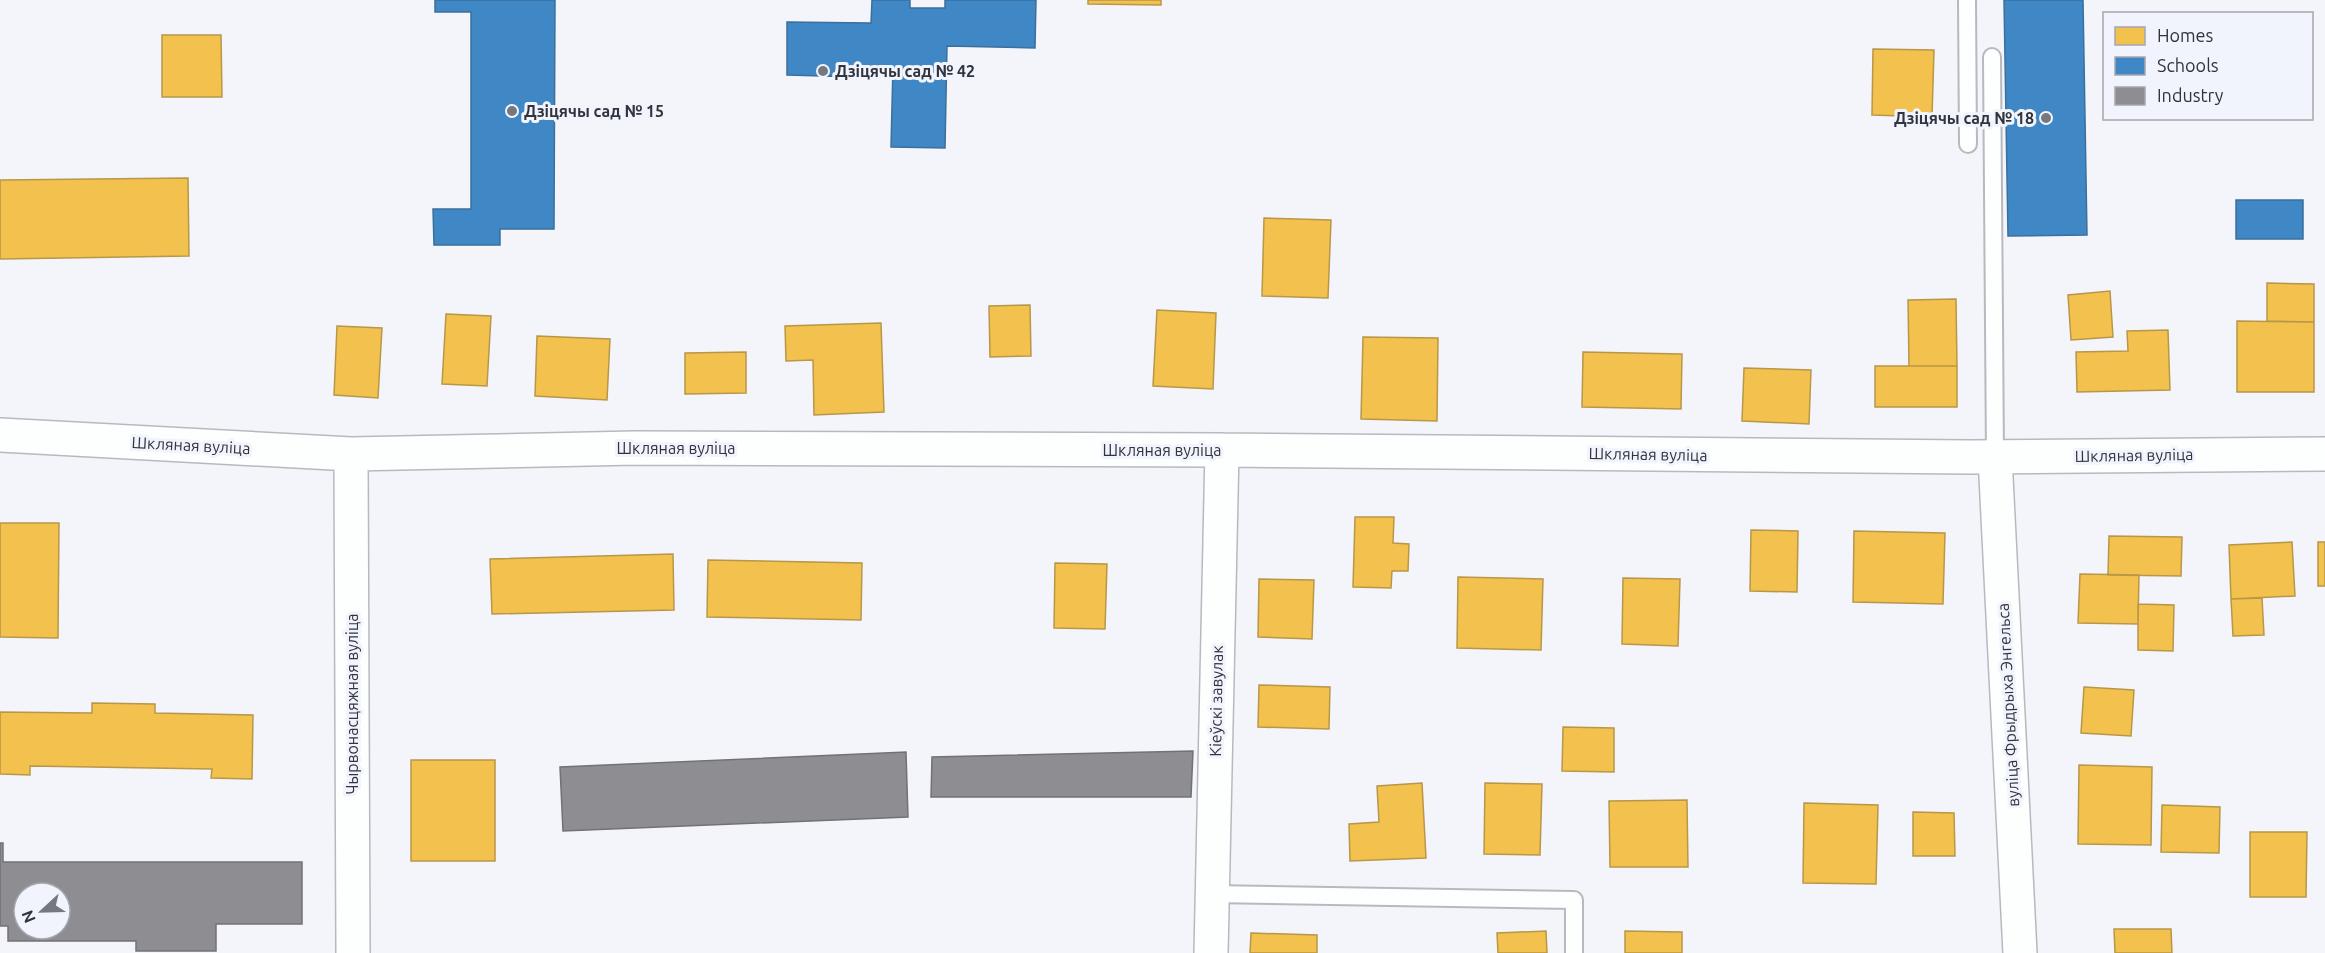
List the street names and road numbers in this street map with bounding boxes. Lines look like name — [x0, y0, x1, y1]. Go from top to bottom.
street label: Шкляная вуліца — [131, 433, 251, 457]
street label: Шкляная вуліца — [617, 439, 735, 457]
street label: Шкляная вуліца — [1103, 441, 1221, 459]
street label: Шкляная вуліца — [1588, 444, 1708, 464]
street label: Шкляная вуліца — [2074, 445, 2194, 465]
street label: вуліца Фрыдрыха Энгельса — [1994, 603, 2022, 807]
street label: Чырвонасцяжная вуліца — [343, 614, 361, 794]
street label: Кіеўскі завулак — [1206, 645, 1226, 757]

